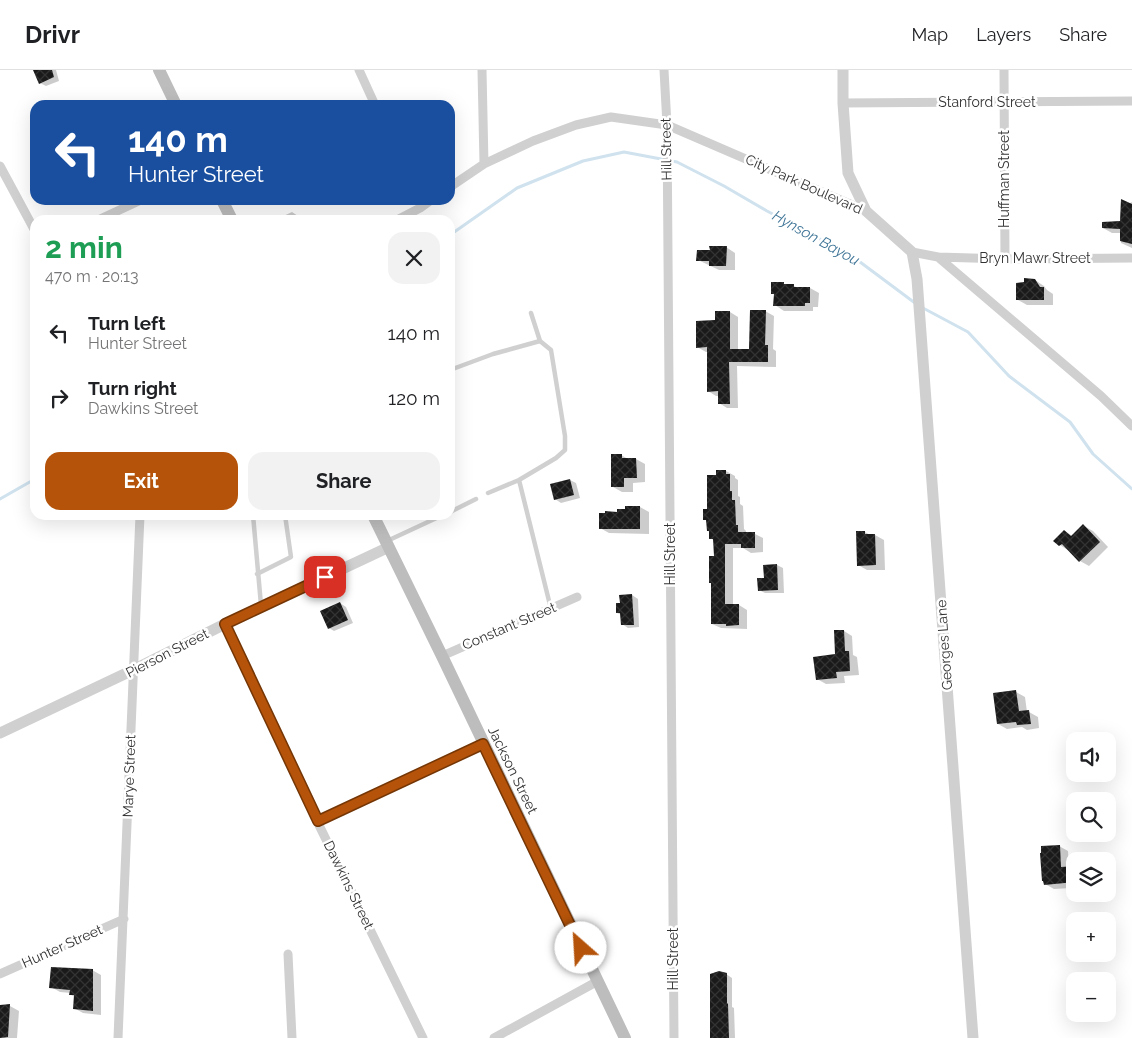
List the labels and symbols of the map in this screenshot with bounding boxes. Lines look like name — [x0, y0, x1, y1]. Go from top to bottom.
street label: Stanford Street — [938, 94, 1036, 110]
street label: Hill Street — [657, 117, 675, 181]
street label: Huffman Street — [996, 130, 1012, 228]
street label: City Park Boulevard — [743, 151, 865, 217]
water label: Hynson Bayou — [769, 207, 863, 270]
street label: Bryn Mawr Street — [979, 250, 1091, 266]
street label: Hill Street — [662, 522, 678, 585]
pin — [304, 556, 346, 598]
street label: Constant Street — [460, 599, 559, 653]
street label: Georges Lane — [933, 599, 955, 691]
street label: Pierson Street — [123, 625, 211, 681]
street label: Jackson Street — [485, 724, 541, 816]
street label: Marye Street — [120, 734, 138, 818]
street label: Dawkins Street — [321, 838, 377, 932]
street label: Hunter Street — [19, 921, 105, 971]
position arrow — [554, 921, 606, 973]
street label: Hill Street — [665, 927, 681, 990]

